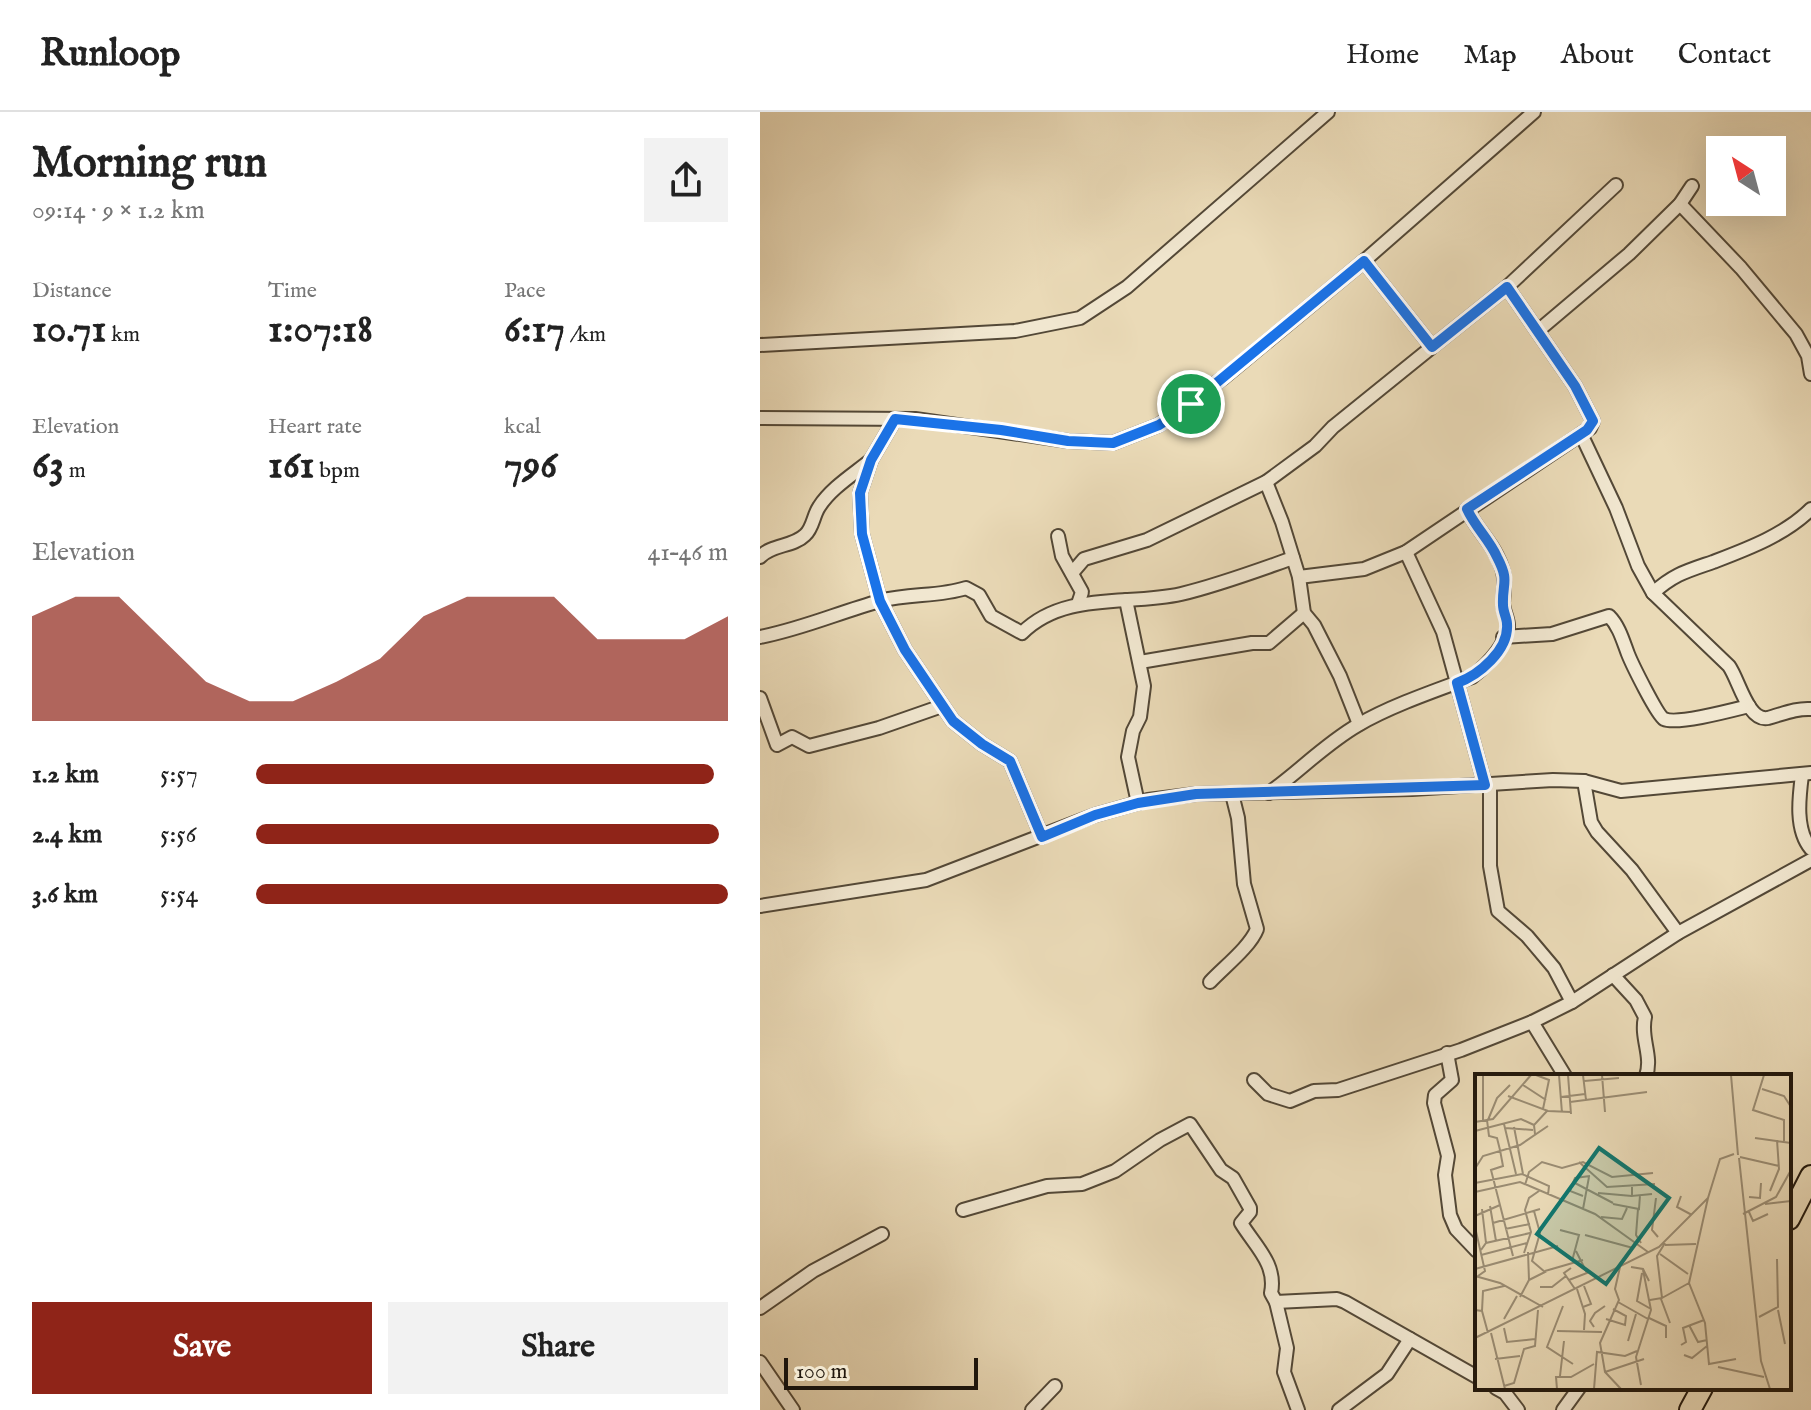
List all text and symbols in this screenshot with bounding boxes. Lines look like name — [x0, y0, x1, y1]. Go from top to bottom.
text: Runloop — [40, 31, 180, 79]
text: Home — [1346, 38, 1419, 73]
text: Map — [1463, 38, 1517, 73]
text: About — [1561, 38, 1634, 73]
text: Contact — [1678, 38, 1771, 73]
text: Morning run — [32, 136, 267, 192]
north arrow — [1706, 136, 1786, 216]
map controls — [1706, 136, 1786, 216]
button: share — [644, 138, 728, 222]
text: 09:14 · 9 × 1.2 km — [32, 194, 205, 227]
text: Distance — [32, 277, 112, 305]
text: Time — [268, 277, 317, 305]
text: Pace — [504, 277, 546, 305]
text: 10.71 — [32, 305, 106, 356]
text: 1:07:18 — [268, 305, 373, 356]
text: 6:17 — [504, 305, 565, 356]
text: km — [106, 321, 140, 349]
text: /km — [565, 321, 606, 349]
pin — [1157, 370, 1225, 438]
icon: arrive — [1169, 382, 1213, 426]
text: Elevation — [32, 413, 119, 441]
text: Heart rate — [268, 413, 362, 441]
text: kcal — [504, 413, 541, 441]
text: 63 — [32, 441, 64, 492]
text: 161 — [268, 441, 314, 492]
text: 796 — [504, 441, 557, 492]
text: m — [64, 457, 86, 485]
text: bpm — [314, 457, 360, 485]
text: Elevation — [32, 536, 135, 569]
text: 41–46 m — [647, 536, 728, 569]
text: 1.2 km — [32, 758, 99, 791]
text: 5:57 — [160, 758, 198, 791]
text: 2.4 km — [32, 818, 102, 851]
text: 5:56 — [160, 818, 197, 851]
text: 3.6 km — [32, 878, 98, 911]
text: 5:54 — [160, 878, 198, 911]
inset map — [1475, 1074, 1791, 1390]
button: Save — [32, 1302, 372, 1394]
button: Share — [388, 1302, 728, 1394]
scale bar — [784, 1354, 978, 1390]
text: 100 m — [796, 1358, 848, 1386]

